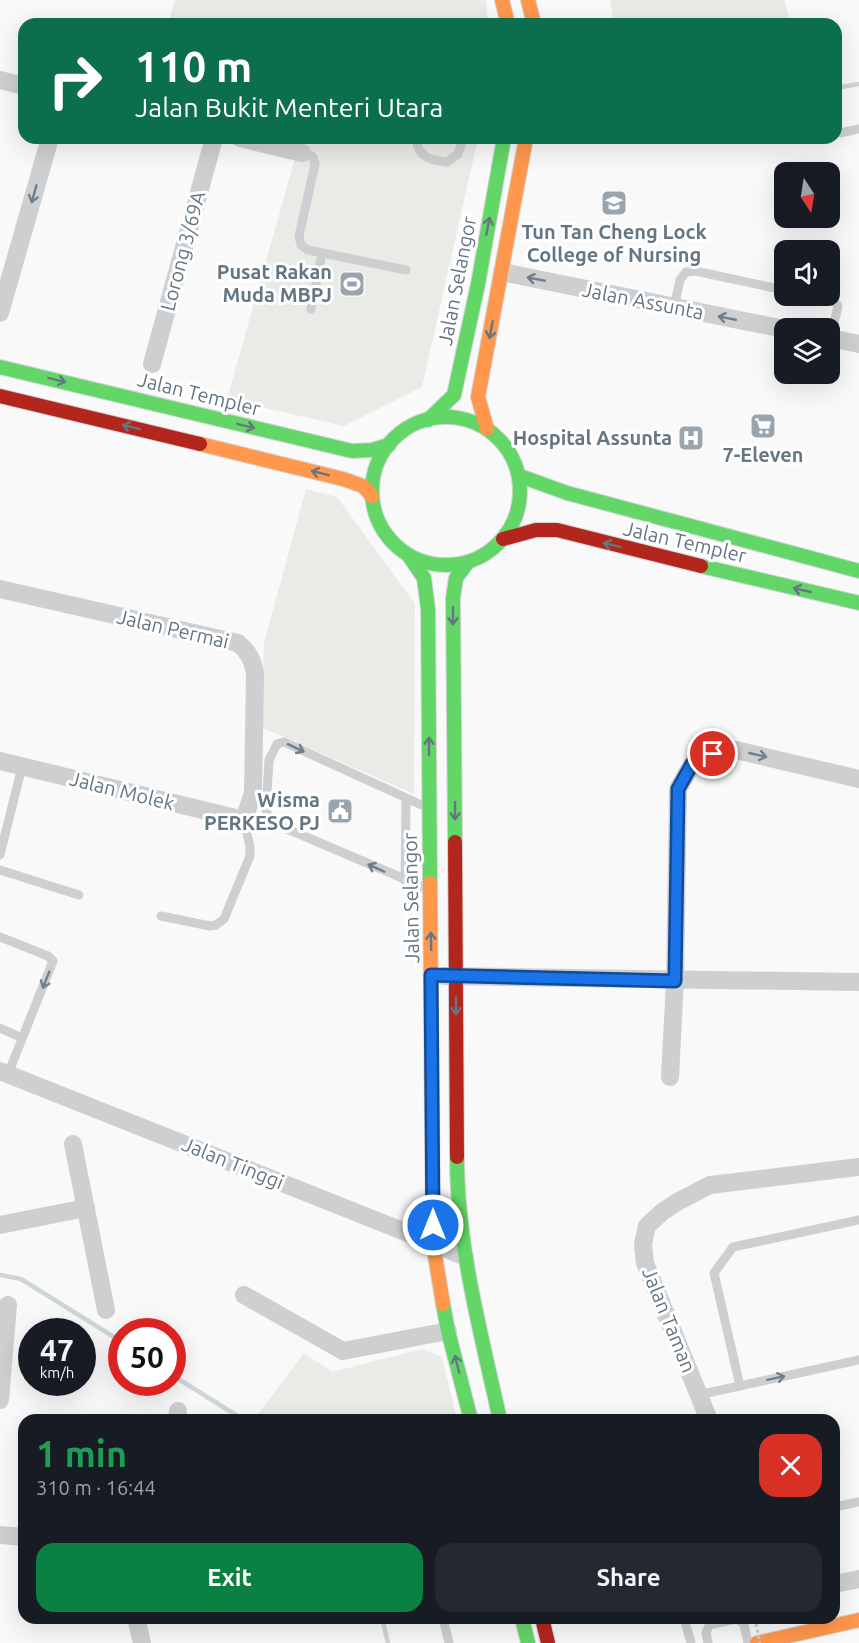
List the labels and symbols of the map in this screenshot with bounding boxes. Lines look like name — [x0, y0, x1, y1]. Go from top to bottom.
north arrow — [774, 162, 840, 228]
one-way arrow — [28, 184, 39, 203]
school or university icon: Tun Tan Cheng Lock College of Nursing — [599, 188, 629, 218]
street label: Lorong 3/69A — [156, 189, 210, 313]
street label: Jalan Selangor — [433, 214, 480, 347]
one-way arrow — [483, 217, 494, 237]
place label: Tun Tan Cheng Lock College of Nursing — [521, 220, 707, 266]
place label: Pusat Rakan Muda MBPJ — [217, 260, 332, 306]
sports icon: Pusat Rakan Muda MBPJ — [337, 269, 367, 299]
one-way arrow — [527, 273, 546, 284]
street label: Jalan Assunta — [580, 277, 706, 324]
one-way arrow — [718, 312, 737, 323]
one-way arrow — [485, 320, 496, 339]
street label: Jalan Templer — [135, 367, 263, 420]
one-way arrow — [47, 375, 66, 387]
supermarket icon: 7-Eleven — [748, 411, 778, 441]
one-way arrow — [237, 420, 256, 432]
one-way arrow — [121, 421, 140, 433]
hospital icon: Hospital Assunta — [676, 423, 706, 453]
place label: Hospital Assunta — [513, 426, 672, 449]
place label: 7-Eleven — [723, 443, 804, 466]
one-way arrow — [311, 467, 330, 479]
street label: Jalan Templer — [621, 516, 749, 567]
one-way arrow — [603, 539, 622, 551]
one-way arrow — [793, 583, 812, 595]
street label: Jalan Permai — [115, 604, 231, 653]
one-way arrow — [448, 606, 459, 626]
pin — [687, 728, 738, 779]
one-way arrow — [423, 736, 435, 756]
one-way arrow — [286, 743, 305, 754]
one-way arrow — [748, 750, 767, 762]
street label: Jalan Molek — [67, 766, 177, 815]
place label: Wisma PERKESO PJ — [204, 788, 320, 834]
public building icon: Wisma PERKESO PJ — [325, 796, 355, 826]
one-way arrow — [449, 801, 461, 821]
street label: Jalan Selangor — [398, 832, 423, 964]
one-way arrow — [367, 862, 385, 873]
one-way arrow — [425, 931, 436, 951]
one-way arrow — [40, 971, 51, 989]
one-way arrow — [450, 996, 462, 1016]
street label: Jalan Tinggi — [179, 1132, 287, 1193]
position arrow — [401, 1193, 465, 1257]
street label: Jalan Taman — [638, 1264, 701, 1376]
speed limit sign: 50 — [108, 1318, 186, 1396]
one-way arrow — [451, 1355, 462, 1374]
one-way arrow — [766, 1372, 785, 1383]

